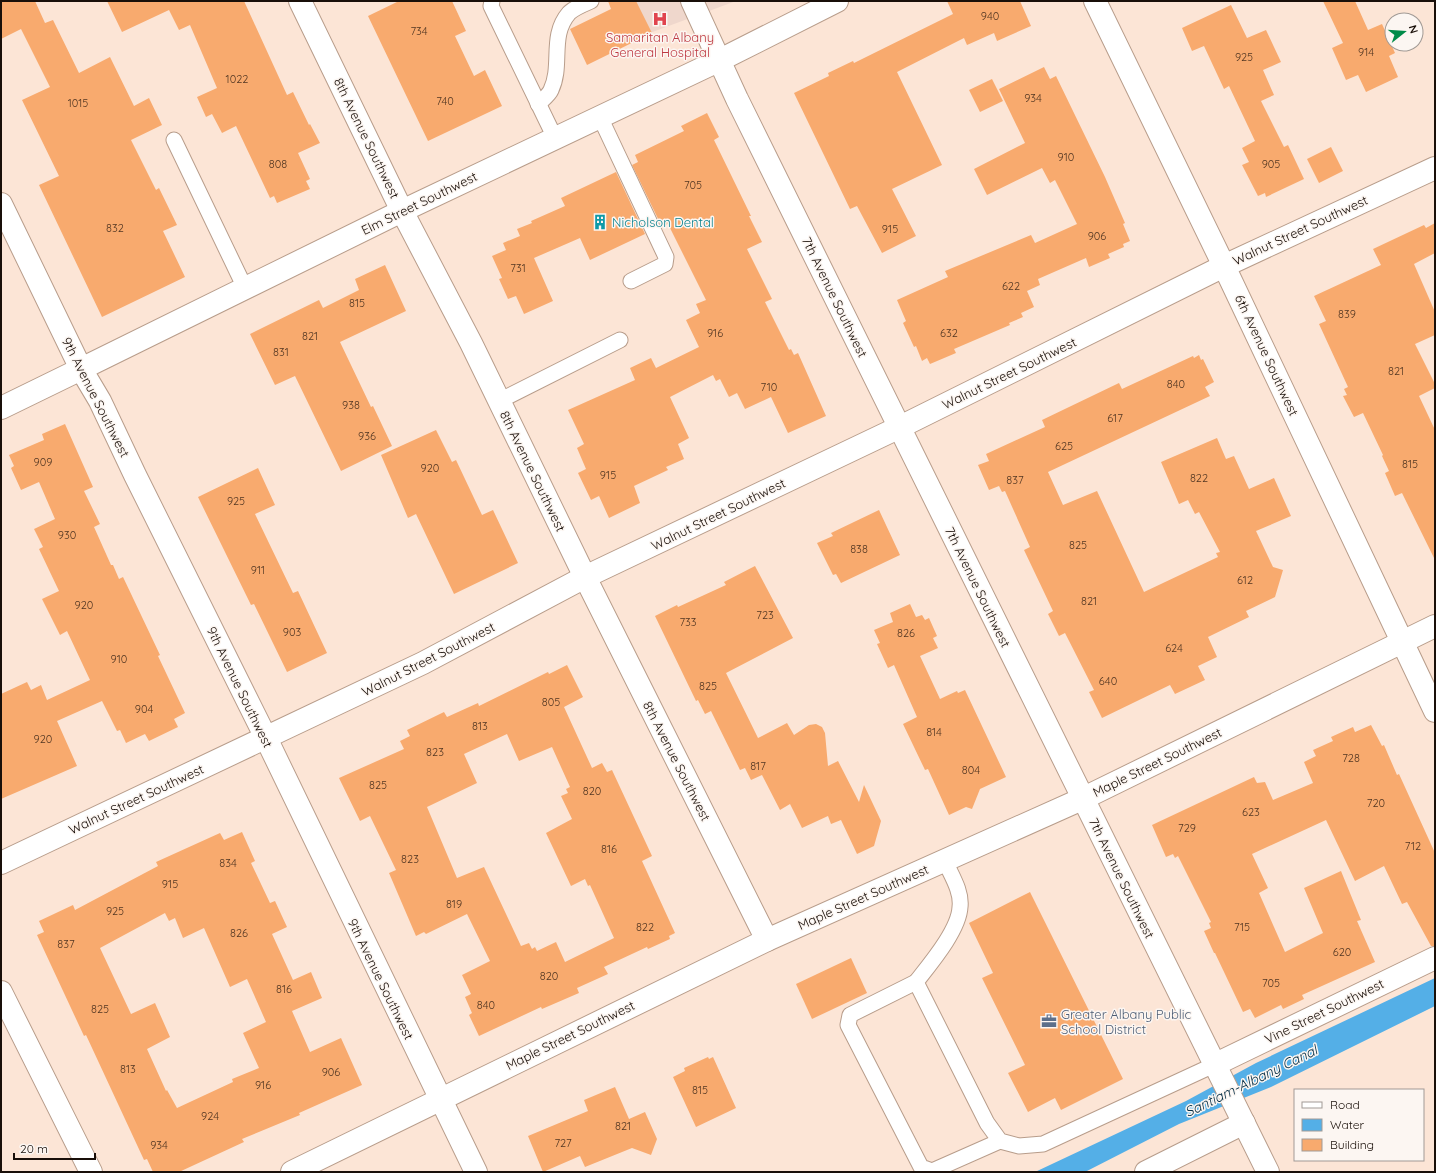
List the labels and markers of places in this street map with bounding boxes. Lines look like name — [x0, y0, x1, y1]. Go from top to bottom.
hospital icon: Samaritan Albany General Hospital — [651, 10, 669, 28]
place label: Samaritan Albany General Hospital — [606, 29, 714, 60]
building icon: Nicholson Dental — [591, 213, 609, 231]
place label: Nicholson Dental — [612, 214, 714, 230]
place label: Greater Albany Public School District — [1061, 1006, 1192, 1037]
office icon: Greater Albany Public School District — [1040, 1012, 1058, 1030]

